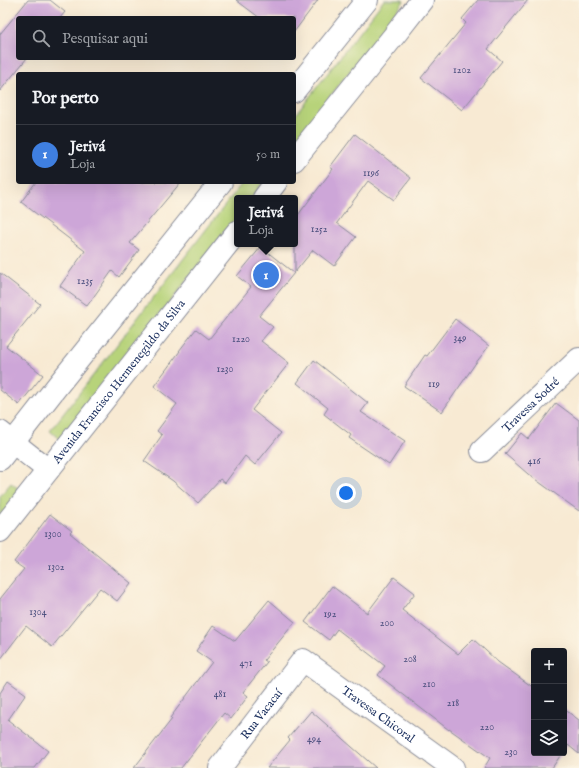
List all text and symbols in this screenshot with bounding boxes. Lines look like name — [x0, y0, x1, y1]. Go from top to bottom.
search box — [16, 16, 296, 60]
icon: search — [30, 27, 52, 49]
text: Pesquisar aqui — [62, 29, 148, 48]
house number: 1202 — [453, 64, 471, 77]
text: Por perto — [32, 88, 99, 109]
text: Jerivá — [70, 137, 105, 156]
text: 1 — [43, 146, 47, 163]
text: 50 m — [256, 146, 280, 163]
text: Loja — [70, 156, 95, 173]
house number: 1196 — [363, 167, 380, 180]
popup — [234, 195, 298, 247]
text: Jerivá — [248, 203, 284, 222]
text: Loja — [248, 222, 273, 239]
house number: 1252 — [311, 223, 328, 236]
pin: 1 — [253, 260, 279, 290]
house number: 1235 — [77, 275, 93, 288]
street label: Avenida Francisco Hermenegildo da Silva — [49, 296, 189, 467]
house number: 349 — [453, 332, 467, 345]
house number: 1220 — [232, 333, 250, 346]
house number: 1230 — [216, 363, 234, 376]
street label: Travessa Sodré — [499, 374, 563, 436]
house number: 119 — [428, 378, 440, 391]
house number: 416 — [528, 455, 541, 468]
your location — [336, 483, 356, 503]
house number: 1300 — [44, 528, 62, 541]
house number: 1302 — [47, 561, 65, 574]
house number: 1304 — [29, 606, 47, 619]
house number: 192 — [324, 608, 337, 621]
house number: 200 — [380, 617, 394, 630]
map controls — [531, 648, 567, 756]
button: + — [531, 648, 567, 684]
house number: 208 — [403, 653, 417, 666]
house number: 471 — [240, 657, 253, 670]
house number: 210 — [422, 678, 436, 691]
street label: Travessa Chicoral — [338, 683, 418, 747]
button: − — [531, 684, 567, 720]
street label: Rua Vacacaí — [238, 686, 286, 742]
house number: 481 — [214, 688, 227, 701]
house number: 218 — [447, 697, 459, 710]
button: layers — [531, 720, 567, 756]
house number: 220 — [480, 721, 494, 734]
house number: 494 — [307, 733, 321, 746]
house number: 230 — [504, 746, 518, 759]

